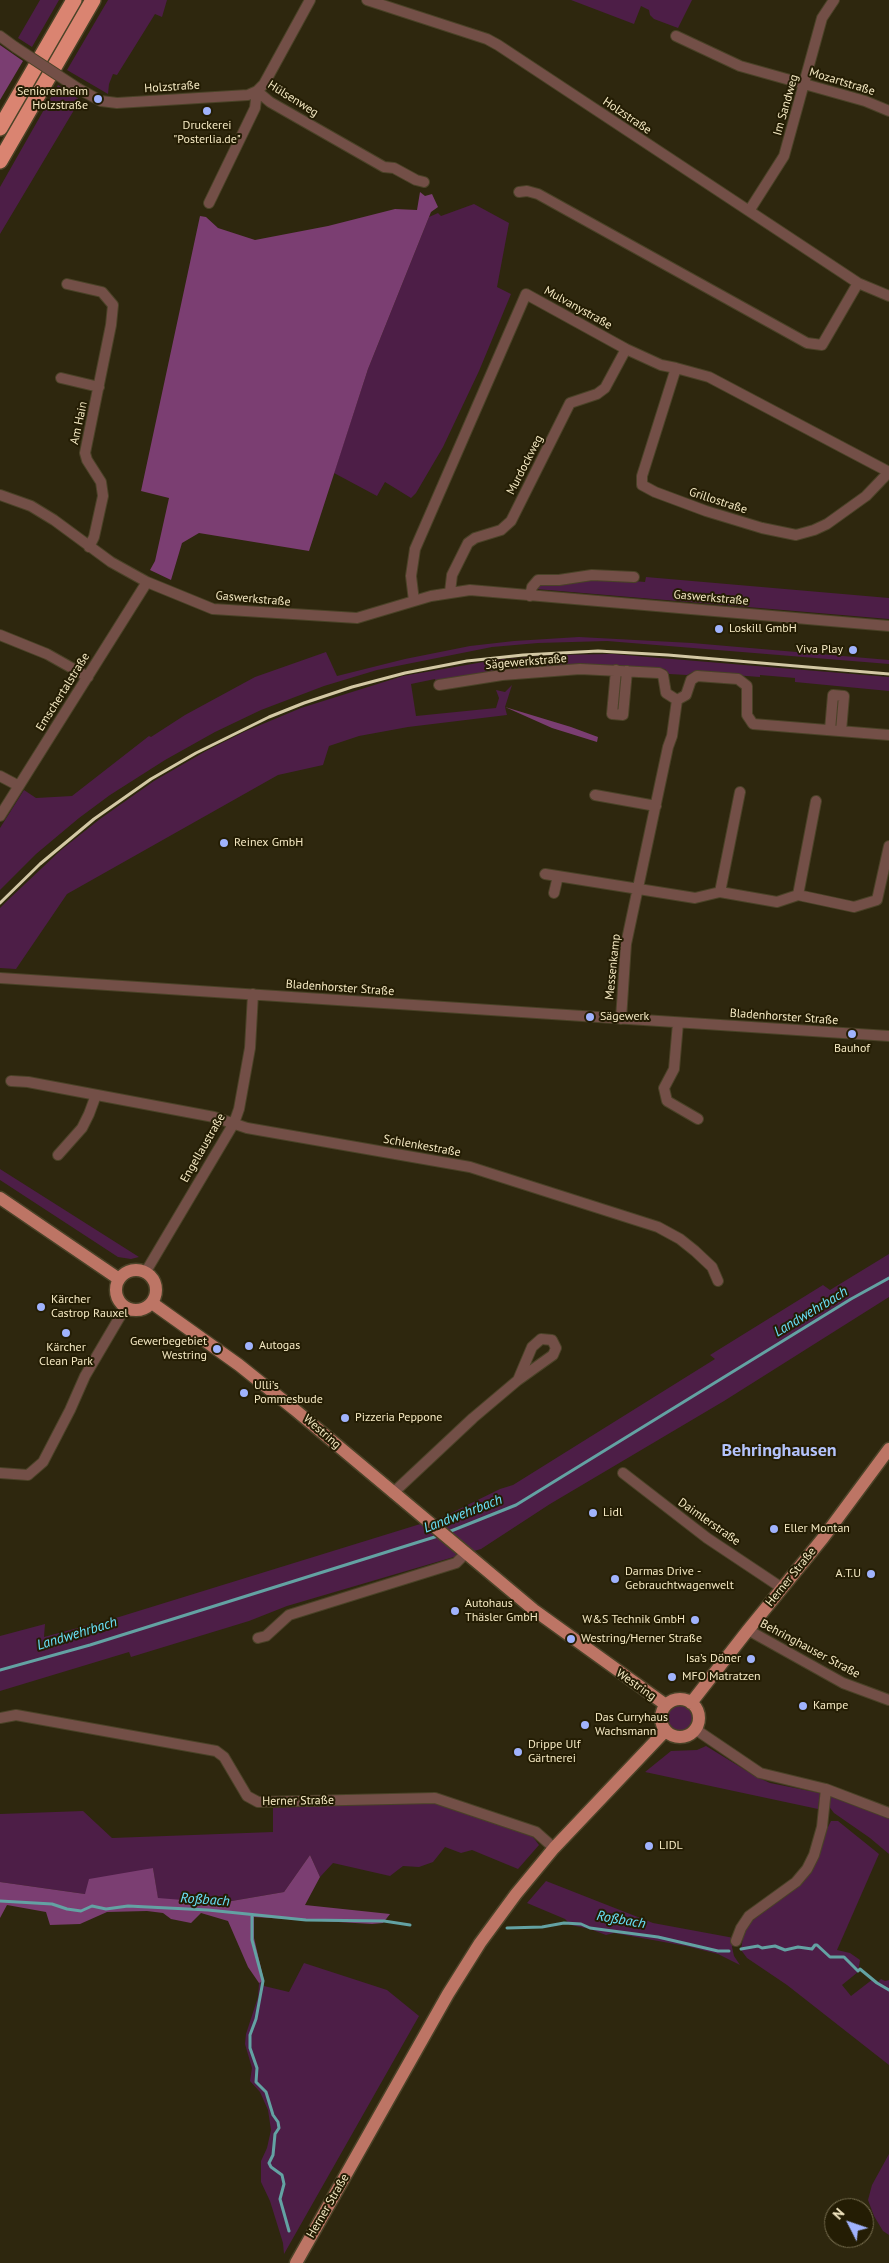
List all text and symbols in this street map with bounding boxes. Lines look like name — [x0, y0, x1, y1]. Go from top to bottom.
street label: Mozartstraße — [807, 65, 877, 99]
street label: Im Sandweg — [770, 73, 802, 137]
street label: Holzstraße — [144, 78, 200, 96]
street label: Hülsenweg — [265, 78, 321, 120]
place label: Seniorenheim Holzstraße — [17, 85, 88, 113]
marker: Seniorenheim Holzstraße — [92, 93, 104, 105]
street label: Holzstraße — [600, 94, 654, 138]
marker: Druckerei "Posterlia.de" — [201, 105, 213, 117]
place label: Druckerei "Posterlia.de" — [173, 119, 241, 147]
street label: Mulvanystraße — [541, 283, 615, 333]
street label: Am Hain — [67, 400, 91, 446]
street label: Murdockweg — [504, 433, 546, 497]
street label: Grillostraße — [687, 485, 749, 517]
street label: Gaswerkstraße — [673, 588, 749, 608]
street label: Gaswerkstraße — [215, 589, 291, 609]
place label: Loskill GmbH — [729, 622, 797, 636]
marker: Loskill GmbH — [713, 623, 725, 635]
place label: Viva Play — [796, 643, 843, 657]
marker: Viva Play — [847, 644, 859, 656]
street label: Emschertalstraße — [33, 650, 93, 734]
street label: Sägewerkstraße — [485, 651, 567, 673]
place label: Reinex GmbH — [234, 836, 303, 850]
marker: Reinex GmbH — [218, 837, 230, 849]
street label: Messenkamp — [602, 933, 624, 1001]
street label: Bladenhorster Straße — [285, 977, 395, 999]
street label: Bladenhorster Straße — [729, 1006, 839, 1028]
place label: Sägewerk — [600, 1010, 649, 1024]
marker: Sägewerk — [584, 1011, 596, 1023]
marker: Bauhof — [846, 1028, 858, 1040]
place label: Bauhof — [834, 1042, 870, 1056]
street label: Engellaustraße — [177, 1111, 229, 1185]
street label: Schlenkestraße — [382, 1132, 462, 1160]
water label: Landwehrbach — [771, 1283, 851, 1341]
place label: Kärcher Castrop Rauxel — [51, 1293, 128, 1321]
marker: Kärcher Castrop Rauxel — [35, 1301, 47, 1313]
marker: Kärcher Clean Park — [60, 1327, 72, 1339]
place label: Gewerbegebiet Westring — [130, 1335, 207, 1363]
place label: Autogas — [259, 1339, 300, 1353]
marker: Autogas — [243, 1340, 255, 1352]
place label: Kärcher Clean Park — [39, 1341, 93, 1369]
marker: Gewerbegebiet Westring — [211, 1343, 223, 1355]
place label: Ulli’s Pommesbude — [254, 1379, 323, 1407]
marker: Ulli’s Pommesbude — [238, 1387, 250, 1399]
place label: Pizzeria Peppone — [355, 1411, 442, 1425]
street label: Westring — [300, 1412, 344, 1452]
marker: Pizzeria Peppone — [339, 1412, 351, 1424]
district label: Behringhausen — [721, 1440, 837, 1462]
water label: Landwehrbach — [421, 1491, 505, 1537]
street label: Daimlerstraße — [675, 1495, 743, 1549]
place label: Lidl — [603, 1506, 622, 1520]
marker: Lidl — [587, 1507, 599, 1519]
place label: Eller Montan — [784, 1522, 850, 1536]
marker: Eller Montan — [768, 1523, 780, 1535]
street label: Herner Straße — [763, 1545, 819, 1609]
place label: Darmas Drive - Gebrauchtwagenwelt — [625, 1565, 734, 1593]
place label: A.T.U — [836, 1567, 861, 1581]
marker: A.T.U — [865, 1568, 877, 1580]
marker: Darmas Drive - Gebrauchtwagenwelt — [609, 1573, 621, 1585]
place label: Autohaus Thäsler GmbH — [465, 1597, 538, 1625]
marker: Autohaus Thäsler GmbH — [449, 1605, 461, 1617]
place label: W&S Technik GmbH — [582, 1613, 685, 1627]
water label: Landwehrbach — [35, 1614, 119, 1654]
marker: W&S Technik GmbH — [689, 1614, 701, 1626]
street label: Behringhauser Straße — [758, 1617, 862, 1681]
place label: Westring/Herner Straße — [581, 1632, 702, 1646]
marker: Westring/Herner Straße — [565, 1633, 577, 1645]
place label: Isa’s Döner — [686, 1652, 741, 1666]
marker: Isa’s Döner — [745, 1653, 757, 1665]
street label: Westring — [613, 1666, 659, 1704]
place label: MFO Matratzen — [682, 1670, 761, 1684]
marker: MFO Matratzen — [666, 1671, 678, 1683]
place label: Kampe — [813, 1699, 848, 1713]
marker: Kampe — [797, 1700, 809, 1712]
place label: Das Curryhaus Wachsmann — [595, 1711, 668, 1739]
marker: Das Curryhaus Wachsmann — [579, 1719, 591, 1731]
place label: Drippe Ulf Gärtnerei — [528, 1738, 581, 1766]
marker: Drippe Ulf Gärtnerei — [512, 1746, 524, 1758]
street label: Herner Straße — [262, 1793, 334, 1809]
place label: LIDL — [659, 1839, 683, 1853]
marker: LIDL — [643, 1840, 655, 1852]
water label: Roßbach — [180, 1890, 230, 1910]
water label: Roßbach — [595, 1907, 647, 1933]
street label: Herner Straße — [304, 2171, 352, 2241]
north arrow — [824, 2198, 874, 2248]
text: N — [829, 2204, 848, 2223]

